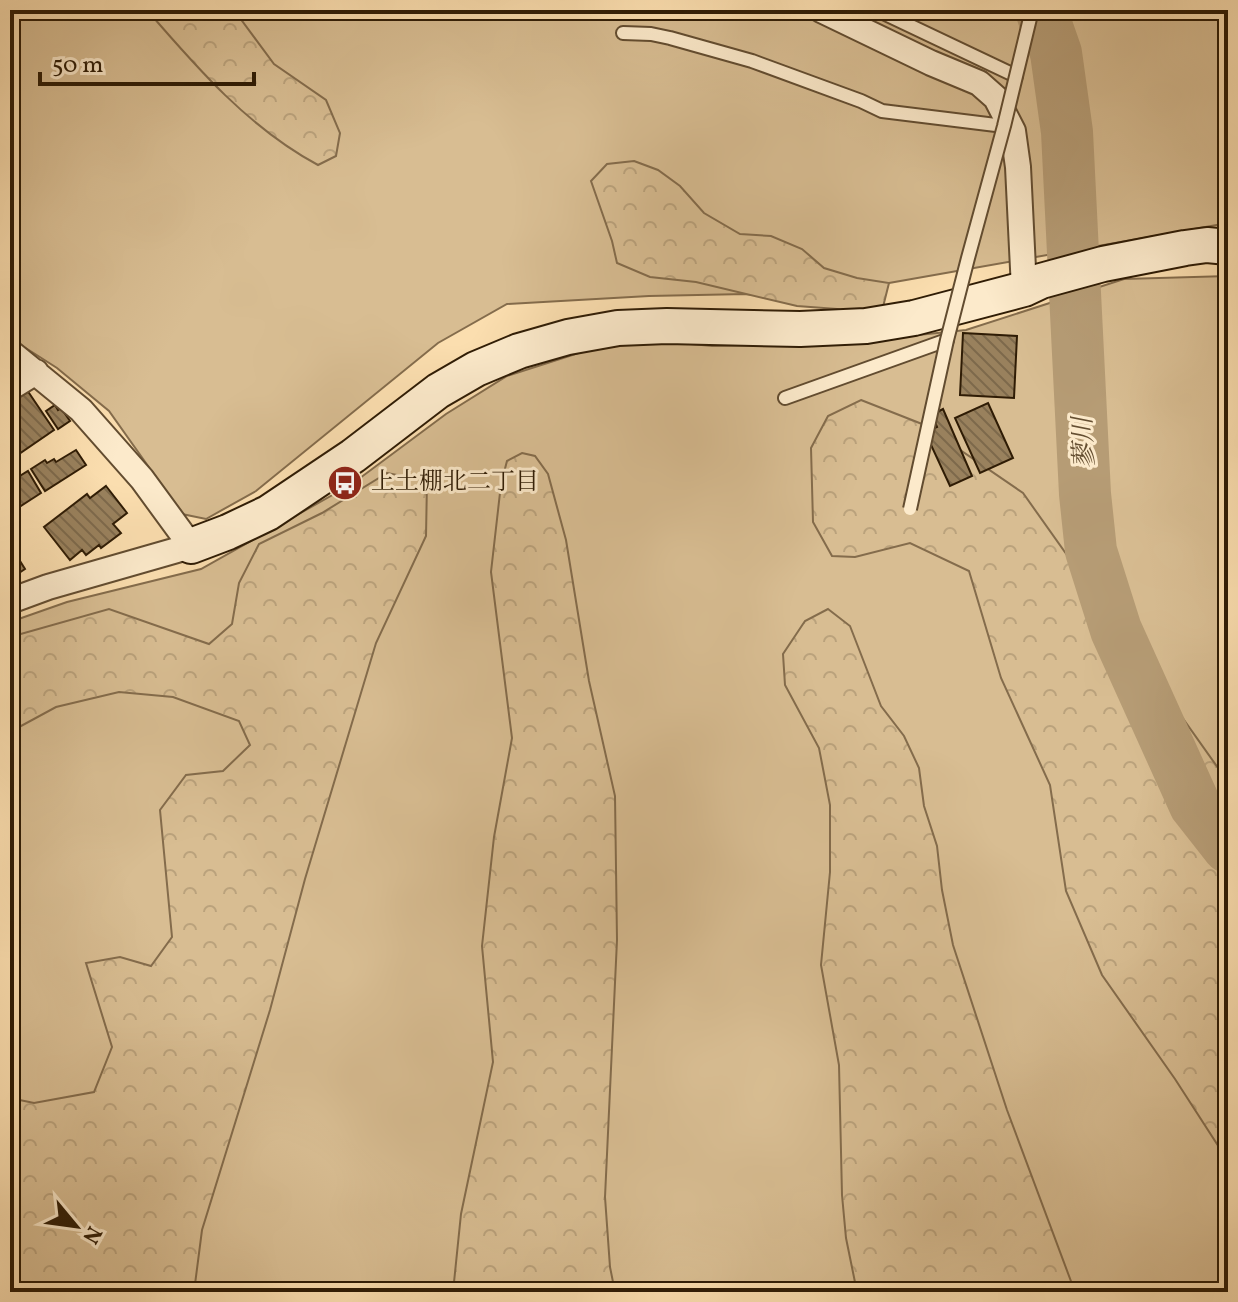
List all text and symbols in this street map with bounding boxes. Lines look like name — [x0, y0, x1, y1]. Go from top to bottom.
scale bar — [40, 36, 254, 86]
text: 50 m — [52, 49, 104, 83]
water label: 蓼川 — [1066, 413, 1104, 470]
bus stop icon: 上土棚北二丁目 — [326, 464, 364, 502]
place label: 上土棚北二丁目 — [371, 466, 539, 500]
north arrow — [36, 1186, 116, 1266]
text: N — [74, 1220, 109, 1249]

